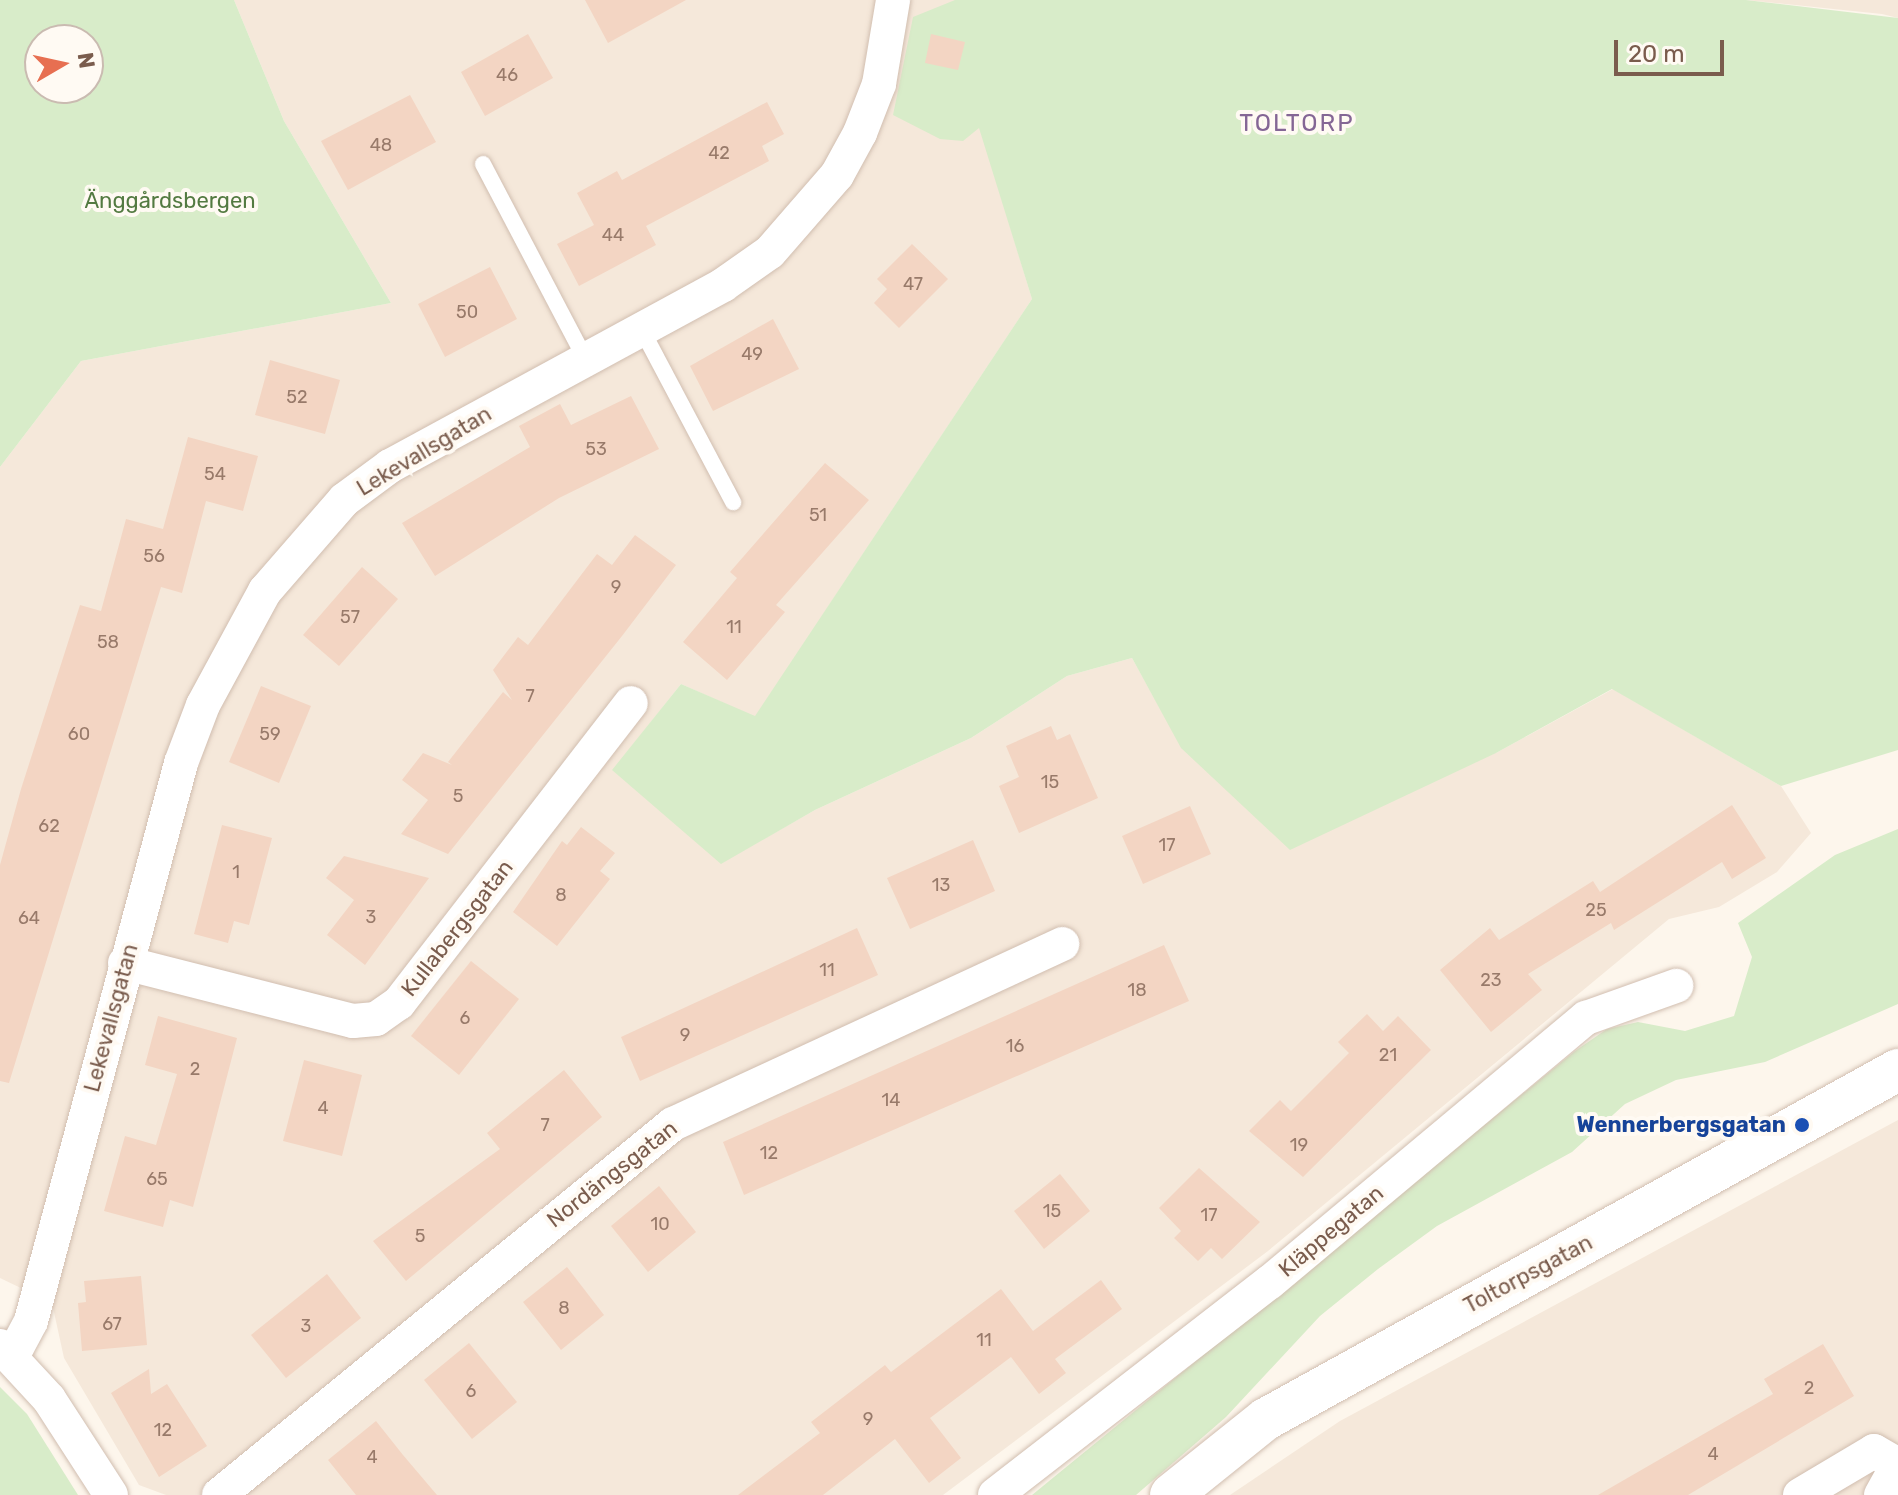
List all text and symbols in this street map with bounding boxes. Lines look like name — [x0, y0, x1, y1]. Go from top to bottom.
north arrow — [24, 24, 104, 104]
scale bar — [1618, 24, 1728, 74]
text: 20 m — [1628, 40, 1685, 68]
text: N — [72, 51, 101, 70]
house number: 46 — [496, 64, 518, 86]
district label: TOLTORP — [1239, 110, 1355, 138]
house number: 48 — [370, 134, 392, 156]
house number: 42 — [708, 142, 730, 164]
park label: Änggårdsbergen — [84, 188, 256, 214]
house number: 44 — [602, 224, 624, 246]
house number: 47 — [903, 273, 923, 295]
house number: 50 — [456, 301, 478, 323]
house number: 49 — [741, 343, 763, 365]
house number: 52 — [286, 386, 308, 408]
street label: Lekevallsgatan — [352, 400, 496, 502]
house number: 53 — [585, 438, 607, 460]
house number: 54 — [204, 463, 226, 485]
house number: 51 — [809, 504, 827, 526]
house number: 56 — [143, 545, 165, 567]
house number: 9 — [611, 576, 621, 598]
house number: 57 — [340, 606, 360, 628]
house number: 11 — [726, 616, 742, 638]
house number: 58 — [97, 631, 119, 653]
house number: 7 — [525, 685, 535, 707]
house number: 60 — [68, 723, 90, 745]
house number: 59 — [259, 723, 281, 745]
house number: 15 — [1041, 771, 1059, 793]
house number: 5 — [453, 785, 463, 807]
house number: 62 — [38, 815, 60, 837]
house number: 17 — [1159, 834, 1175, 856]
street label: Kullabergsgatan — [396, 854, 518, 1002]
house number: 1 — [232, 861, 240, 883]
house number: 13 — [932, 874, 950, 896]
house number: 8 — [555, 884, 567, 906]
house number: 25 — [1585, 899, 1607, 921]
house number: 3 — [366, 906, 376, 928]
house number: 64 — [18, 907, 40, 929]
street label: Lekevallsgatan — [79, 941, 143, 1095]
house number: 11 — [819, 959, 835, 981]
house number: 23 — [1480, 969, 1502, 991]
house number: 18 — [1127, 979, 1147, 1001]
house number: 6 — [460, 1007, 470, 1029]
house number: 9 — [680, 1024, 690, 1046]
house number: 16 — [1006, 1035, 1024, 1057]
house number: 21 — [1379, 1044, 1397, 1066]
house number: 2 — [190, 1058, 200, 1080]
house number: 14 — [882, 1089, 900, 1111]
house number: 4 — [317, 1097, 329, 1119]
place label: Wennerbergsgatan — [1577, 1112, 1786, 1138]
house number: 7 — [540, 1114, 550, 1136]
street label: Nordängsgatan — [542, 1115, 682, 1233]
marker: Wennerbergsgatan — [1793, 1116, 1811, 1134]
house number: 19 — [1290, 1134, 1308, 1156]
house number: 12 — [760, 1142, 778, 1164]
house number: 65 — [146, 1168, 168, 1190]
street label: Kläppegatan — [1273, 1180, 1389, 1282]
house number: 15 — [1043, 1200, 1061, 1222]
house number: 17 — [1201, 1204, 1217, 1226]
house number: 10 — [650, 1213, 670, 1235]
house number: 5 — [415, 1225, 425, 1247]
street label: Toltorpsgatan — [1459, 1229, 1597, 1319]
house number: 8 — [558, 1297, 570, 1319]
house number: 67 — [102, 1313, 122, 1335]
house number: 3 — [301, 1315, 311, 1337]
house number: 11 — [976, 1329, 992, 1351]
house number: 2 — [1804, 1377, 1814, 1399]
house number: 6 — [466, 1380, 476, 1402]
house number: 9 — [863, 1408, 873, 1430]
house number: 12 — [154, 1419, 172, 1441]
house number: 4 — [1707, 1443, 1719, 1465]
house number: 4 — [366, 1446, 378, 1468]

